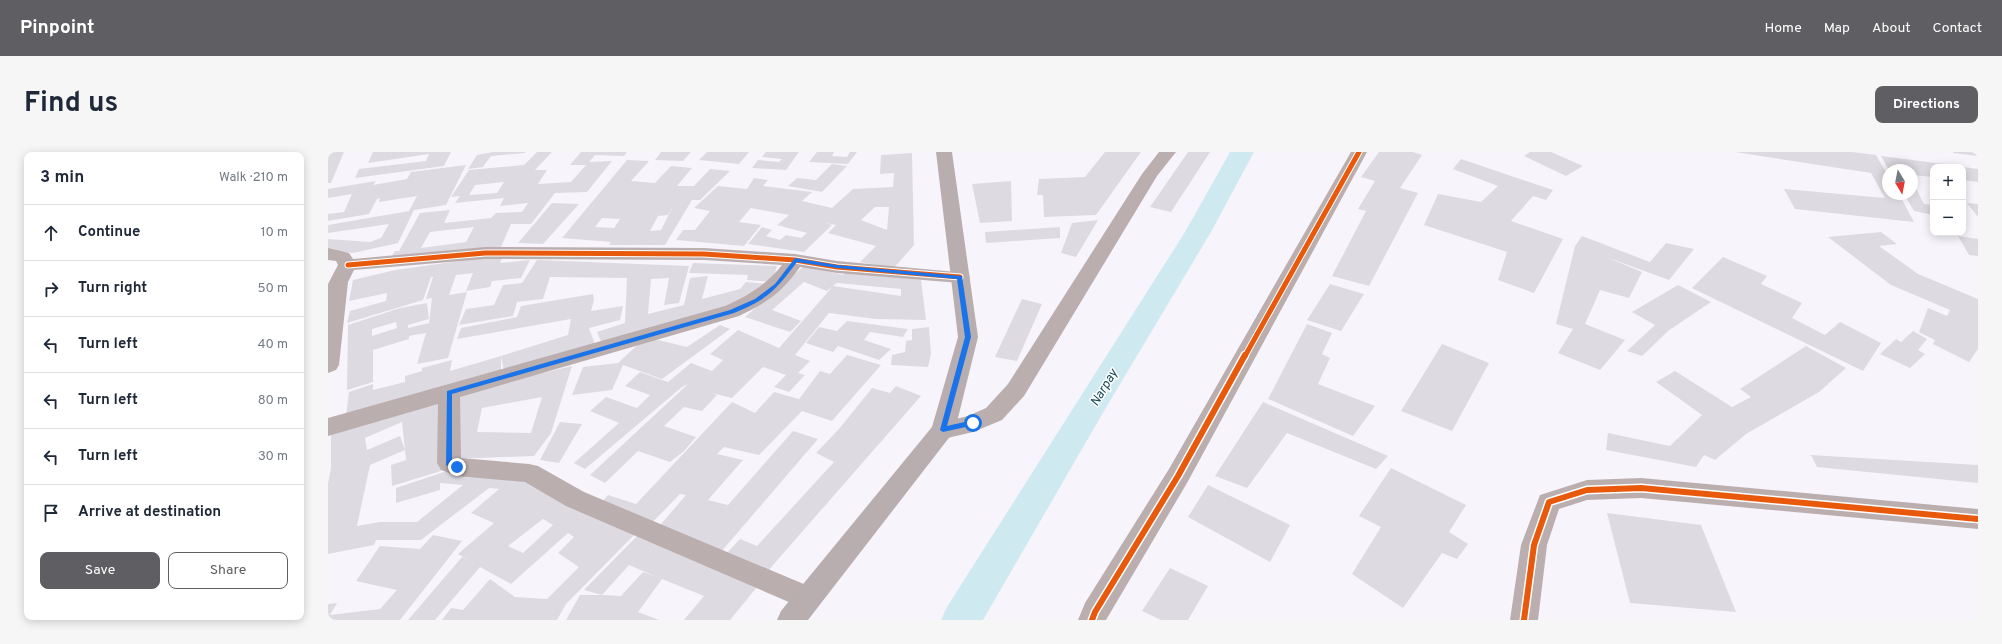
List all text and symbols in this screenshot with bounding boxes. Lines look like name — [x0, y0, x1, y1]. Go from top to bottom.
text: Pinpoint — [20, 16, 95, 40]
text: Home — [1765, 20, 1802, 37]
text: Map — [1824, 20, 1850, 37]
text: About — [1872, 20, 1911, 37]
text: Contact — [1933, 20, 1982, 37]
text: Find us — [24, 86, 118, 122]
button: Directions — [1875, 86, 1978, 123]
north arrow — [1882, 164, 1918, 200]
map controls — [1930, 164, 1966, 236]
button: + — [1930, 164, 1966, 200]
text: 3 min — [40, 167, 84, 189]
text: Walk · 210 m — [219, 170, 288, 186]
button: − — [1930, 200, 1966, 236]
icon: ahead — [40, 222, 62, 244]
text: Continue — [78, 223, 140, 242]
text: 10 m — [261, 225, 288, 241]
icon: right — [40, 278, 62, 300]
text: Turn right — [78, 279, 147, 298]
text: 50 m — [258, 281, 288, 297]
icon: left — [40, 334, 62, 356]
text: Turn left — [78, 335, 138, 354]
text: 40 m — [258, 337, 288, 353]
water label: Narpay — [1087, 365, 1123, 409]
icon: left — [40, 390, 62, 412]
text: Turn left — [78, 391, 138, 410]
text: 80 m — [258, 393, 288, 409]
route start — [964, 414, 982, 432]
icon: left — [40, 446, 62, 468]
text: Turn left — [78, 447, 138, 466]
text: 30 m — [258, 449, 288, 465]
route end — [448, 458, 466, 476]
icon: arrive — [40, 502, 62, 524]
text: Arrive at destination — [78, 503, 221, 522]
button: Save — [40, 552, 160, 589]
button: Share — [168, 552, 288, 589]

